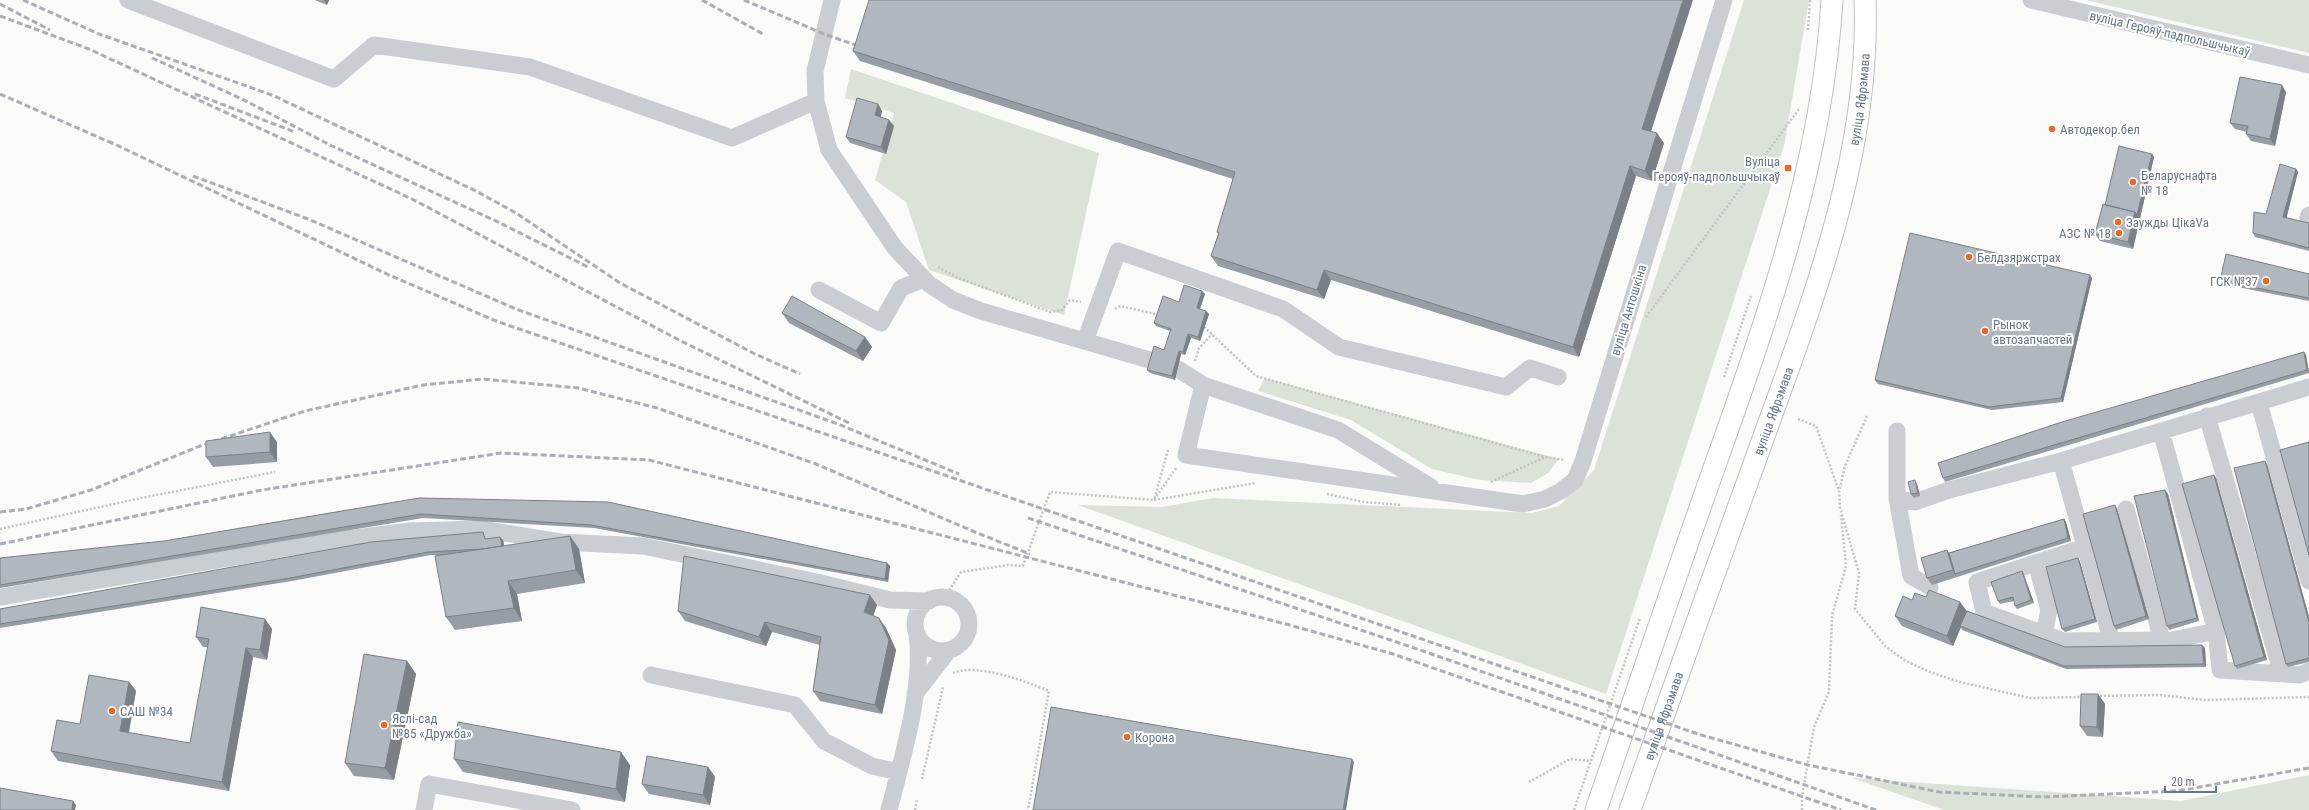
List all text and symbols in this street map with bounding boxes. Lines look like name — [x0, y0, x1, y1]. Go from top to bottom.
street label: вуліца Герояў-падпольшчыкаў — [2088, 8, 2252, 59]
street label: вуліца Яфрэмава — [1846, 53, 1873, 147]
place label: Автодекор.бел — [2060, 122, 2140, 137]
marker: Автодекор.бел — [2047, 124, 2057, 134]
place label: Вуліца Герояў-падпольшчыкаў — [1653, 154, 1781, 184]
marker: Вуліца Герояў-падпольшчыкаў — [1783, 163, 1793, 173]
place label: Беларуснафта № 18 — [2141, 168, 2217, 198]
marker: Беларуснафта № 18 — [2128, 177, 2138, 187]
place label: Заужды ЦікаVа — [2126, 215, 2209, 230]
marker: Заужды ЦікаVа — [2113, 217, 2123, 227]
place label: АЗС № 18 — [2059, 226, 2111, 241]
marker: АЗС № 18 — [2114, 228, 2124, 238]
place label: Белдзяржстрах — [1977, 250, 2061, 265]
marker: Белдзяржстрах — [1964, 252, 1974, 262]
street label: вуліца Антошкіна — [1608, 263, 1649, 357]
place label: ГСК №37 — [2210, 274, 2258, 289]
marker: ГСК №37 — [2261, 276, 2271, 286]
place label: Рынок автозапчастей — [1993, 317, 2072, 347]
marker: Рынок автозапчастей — [1980, 326, 1990, 336]
street label: вуліца Яфрэмава — [1751, 365, 1796, 457]
street label: вуліца Яфрэмава — [1641, 670, 1687, 762]
place label: САШ №34 — [120, 704, 173, 719]
marker: САШ №34 — [107, 706, 117, 716]
place label: Яслі-сад №85 «Дружба» — [392, 711, 472, 741]
marker: Яслі-сад №85 «Дружба» — [379, 720, 389, 730]
place label: Корона — [1135, 730, 1174, 745]
marker: Корона — [1122, 732, 1132, 742]
scale bar — [2165, 768, 2216, 794]
text: 20 m — [2171, 775, 2195, 789]

